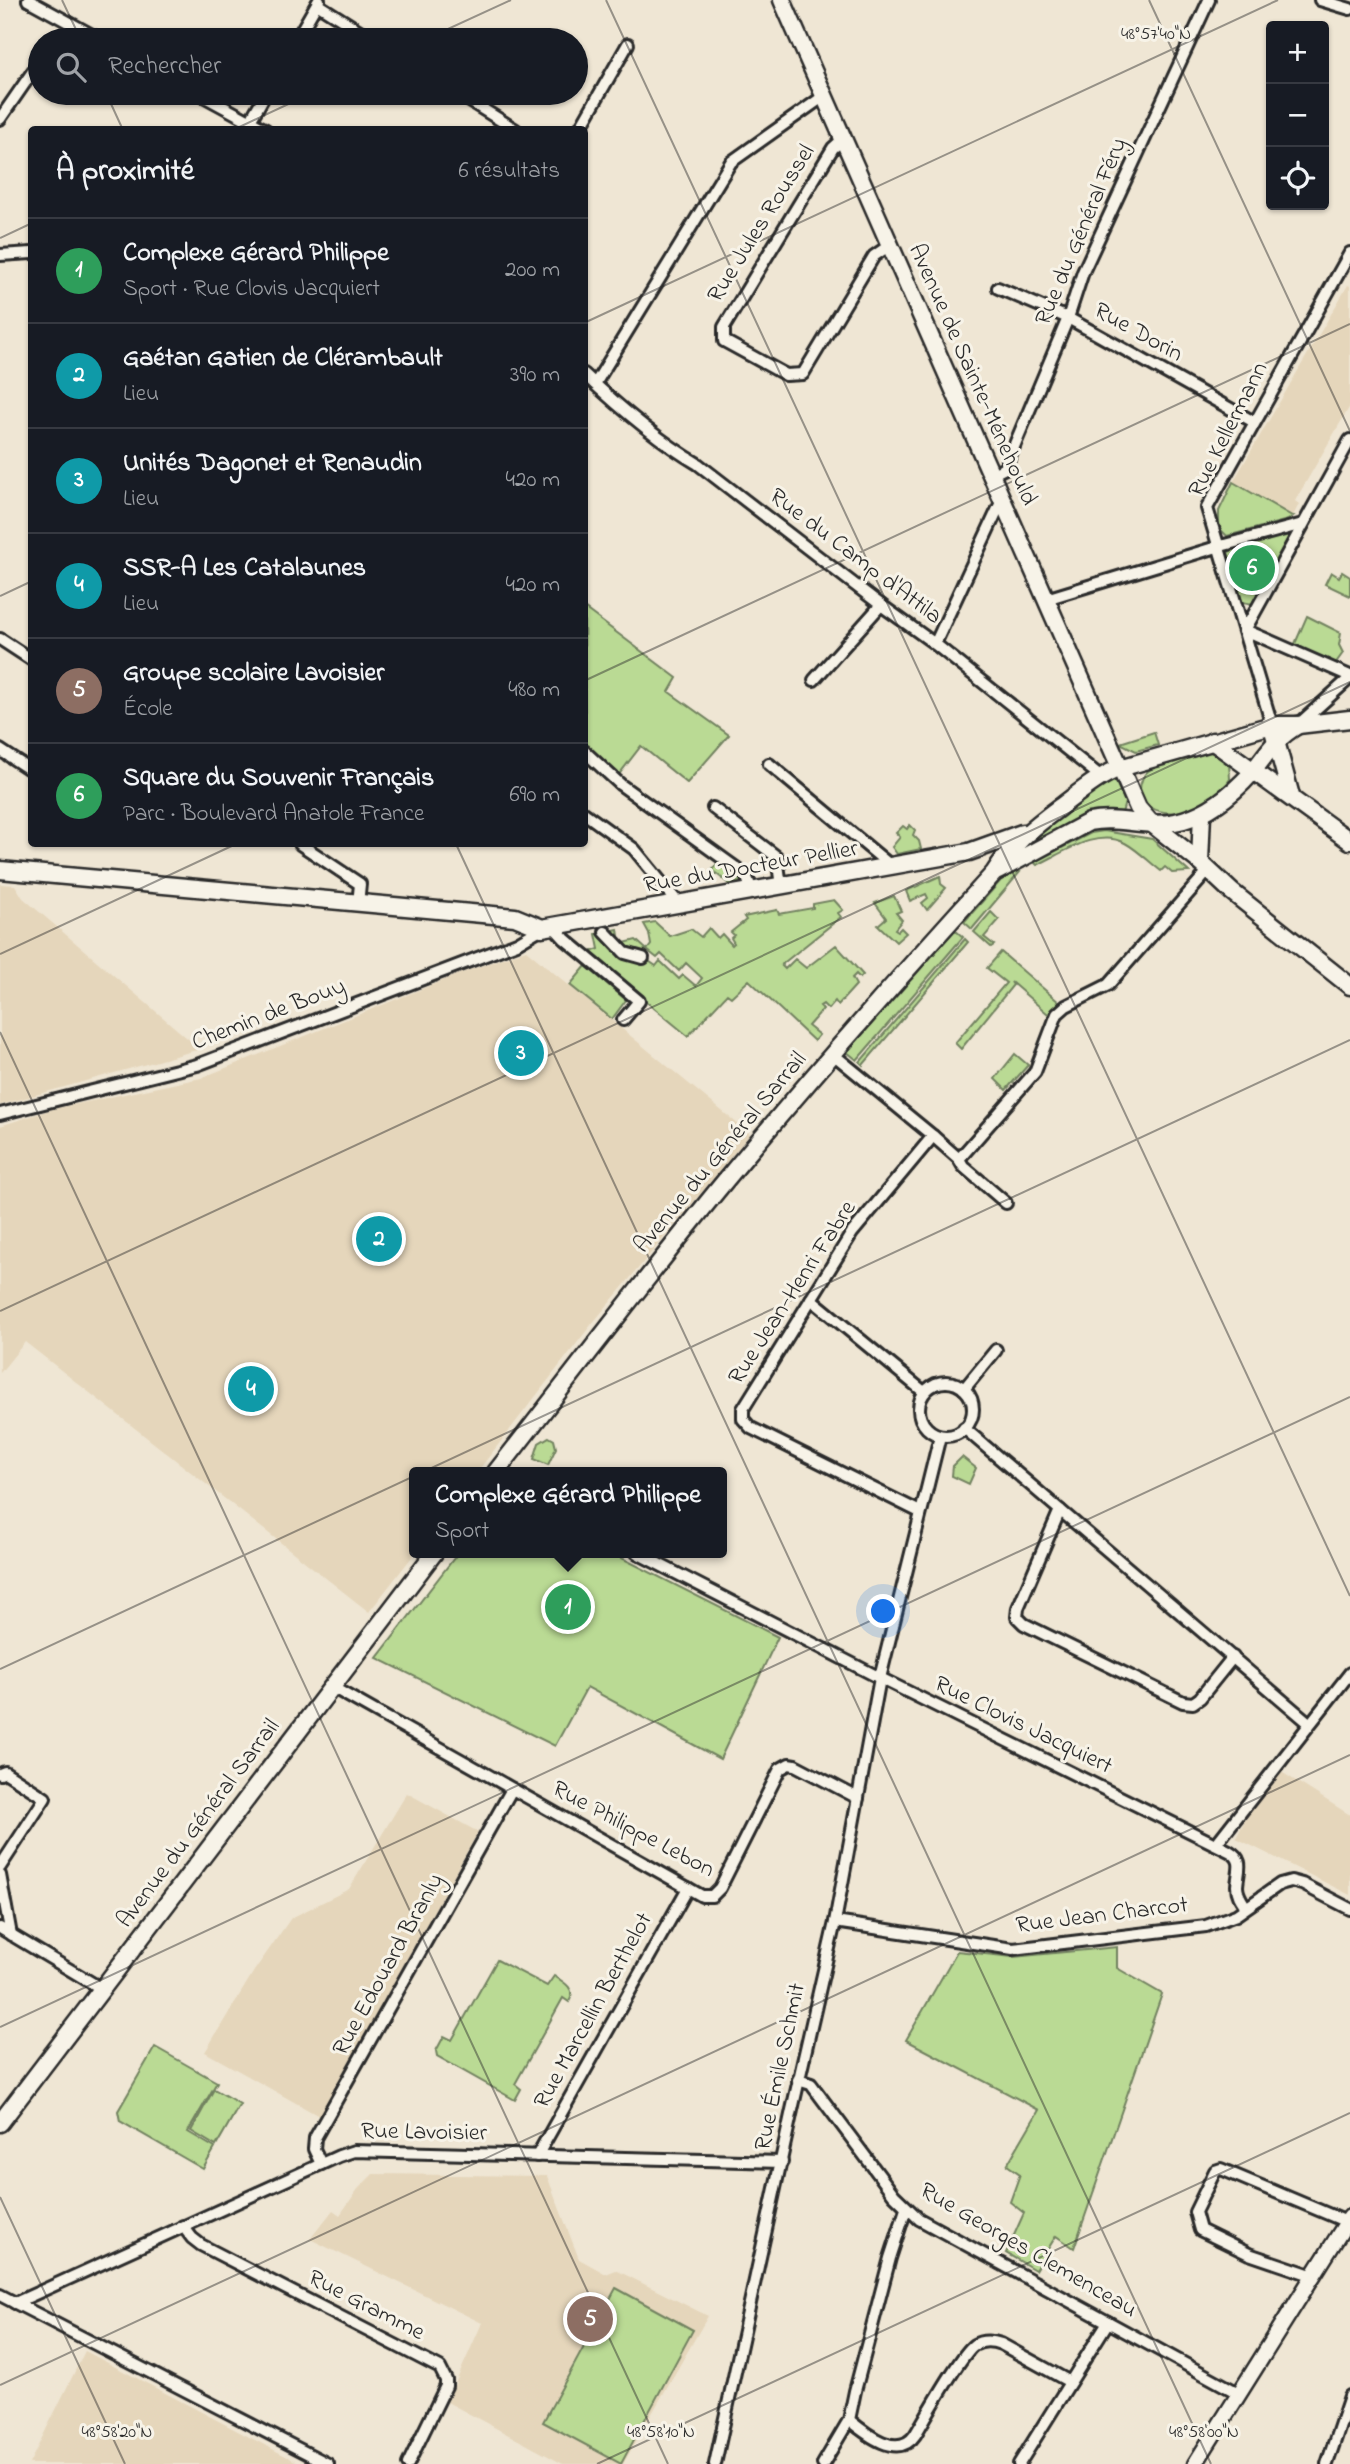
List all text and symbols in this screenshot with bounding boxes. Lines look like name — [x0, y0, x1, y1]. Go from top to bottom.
map controls — [1266, 21, 1329, 210]
button: + — [1266, 21, 1329, 84]
text: 48°57'40"N — [1121, 22, 1191, 48]
search box — [28, 28, 588, 105]
icon: search — [52, 48, 90, 86]
text: Rechercher — [108, 48, 221, 86]
button: − — [1266, 84, 1329, 147]
street label: Rue du Général Féry — [1027, 133, 1138, 332]
street label: Rue Jules Roussel — [699, 138, 825, 310]
button: locate — [1266, 147, 1329, 210]
text: À proximité — [56, 150, 194, 194]
text: 6 résultats — [458, 155, 560, 188]
text: Complexe Gérard Philippe — [123, 235, 389, 273]
street label: Avenue de Sainte-Ménehould — [898, 238, 1046, 512]
text: 1 — [75, 254, 83, 287]
text: 200 m — [505, 254, 560, 287]
text: Sport · Rue Clovis Jacquiert — [123, 273, 380, 306]
street label: Rue Dorin — [1087, 294, 1189, 372]
text: Gaétan Gatien de Clérambault — [123, 340, 443, 378]
street label: Rue Kellermann — [1180, 356, 1278, 504]
text: 2 — [73, 359, 85, 392]
text: 390 m — [510, 359, 560, 392]
text: Lieu — [123, 378, 159, 411]
text: Unités Dagonet et Renaudin — [123, 445, 422, 483]
text: 3 — [74, 464, 84, 497]
text: 420 m — [506, 464, 560, 497]
street label: Rue du Camp d'Attila — [761, 480, 949, 634]
text: Lieu — [123, 483, 159, 516]
pin: 6 — [1229, 542, 1275, 594]
text: SSR-A Les Catalaunes — [123, 550, 366, 588]
text: 4 — [74, 569, 84, 602]
text: 420 m — [506, 569, 560, 602]
text: Lieu — [123, 588, 159, 621]
text: Groupe scolaire Lavoisier — [123, 655, 384, 693]
text: 5 — [72, 674, 86, 707]
text: 480 m — [508, 674, 560, 707]
text: École — [123, 693, 173, 726]
text: Square du Souvenir Français — [123, 760, 434, 798]
text: 6 — [74, 779, 84, 812]
text: 690 m — [509, 779, 560, 812]
text: Parc · Boulevard Anatole France — [123, 798, 424, 831]
street label: Rue du Docteur Pellier — [641, 832, 862, 904]
street label: Chemin de Bouy — [187, 970, 351, 1061]
pin: 3 — [498, 1027, 544, 1079]
street label: Avenue du Général Sarrail — [626, 1044, 816, 1262]
street label: Rue Jean-Henri Fabre — [720, 1194, 866, 1392]
pin: 2 — [356, 1213, 402, 1265]
pin: 4 — [228, 1363, 274, 1415]
popup — [409, 1467, 727, 1558]
text: Complexe Gérard Philippe — [435, 1477, 701, 1515]
text: Sport — [435, 1515, 489, 1548]
pin: 1 — [545, 1581, 591, 1633]
your location — [866, 1594, 900, 1628]
street label: Rue Clovis Jacquiert — [928, 1668, 1118, 1784]
street label: Avenue du Général Sarrail — [109, 1712, 289, 1936]
street label: Rue Philippe Lebon — [545, 1772, 721, 1888]
street label: Rue Edouard Branly — [324, 1868, 455, 2063]
street label: Rue Jean Charcot — [1014, 1888, 1190, 1944]
street label: Rue Marcellin Berthelot — [526, 1907, 662, 2115]
street label: Rue Émile Schmit — [746, 1980, 816, 2154]
street label: Rue Lavoisier — [361, 2114, 488, 2152]
street label: Rue Georges Clemenceau — [913, 2174, 1143, 2328]
street label: Rue Gramme — [301, 2262, 431, 2351]
pin: 5 — [567, 2293, 613, 2345]
text: 48°58'20"N — [81, 2420, 153, 2446]
text: 48°58'10"N — [627, 2420, 695, 2446]
text: 48°58'00"N — [1169, 2420, 1239, 2446]

